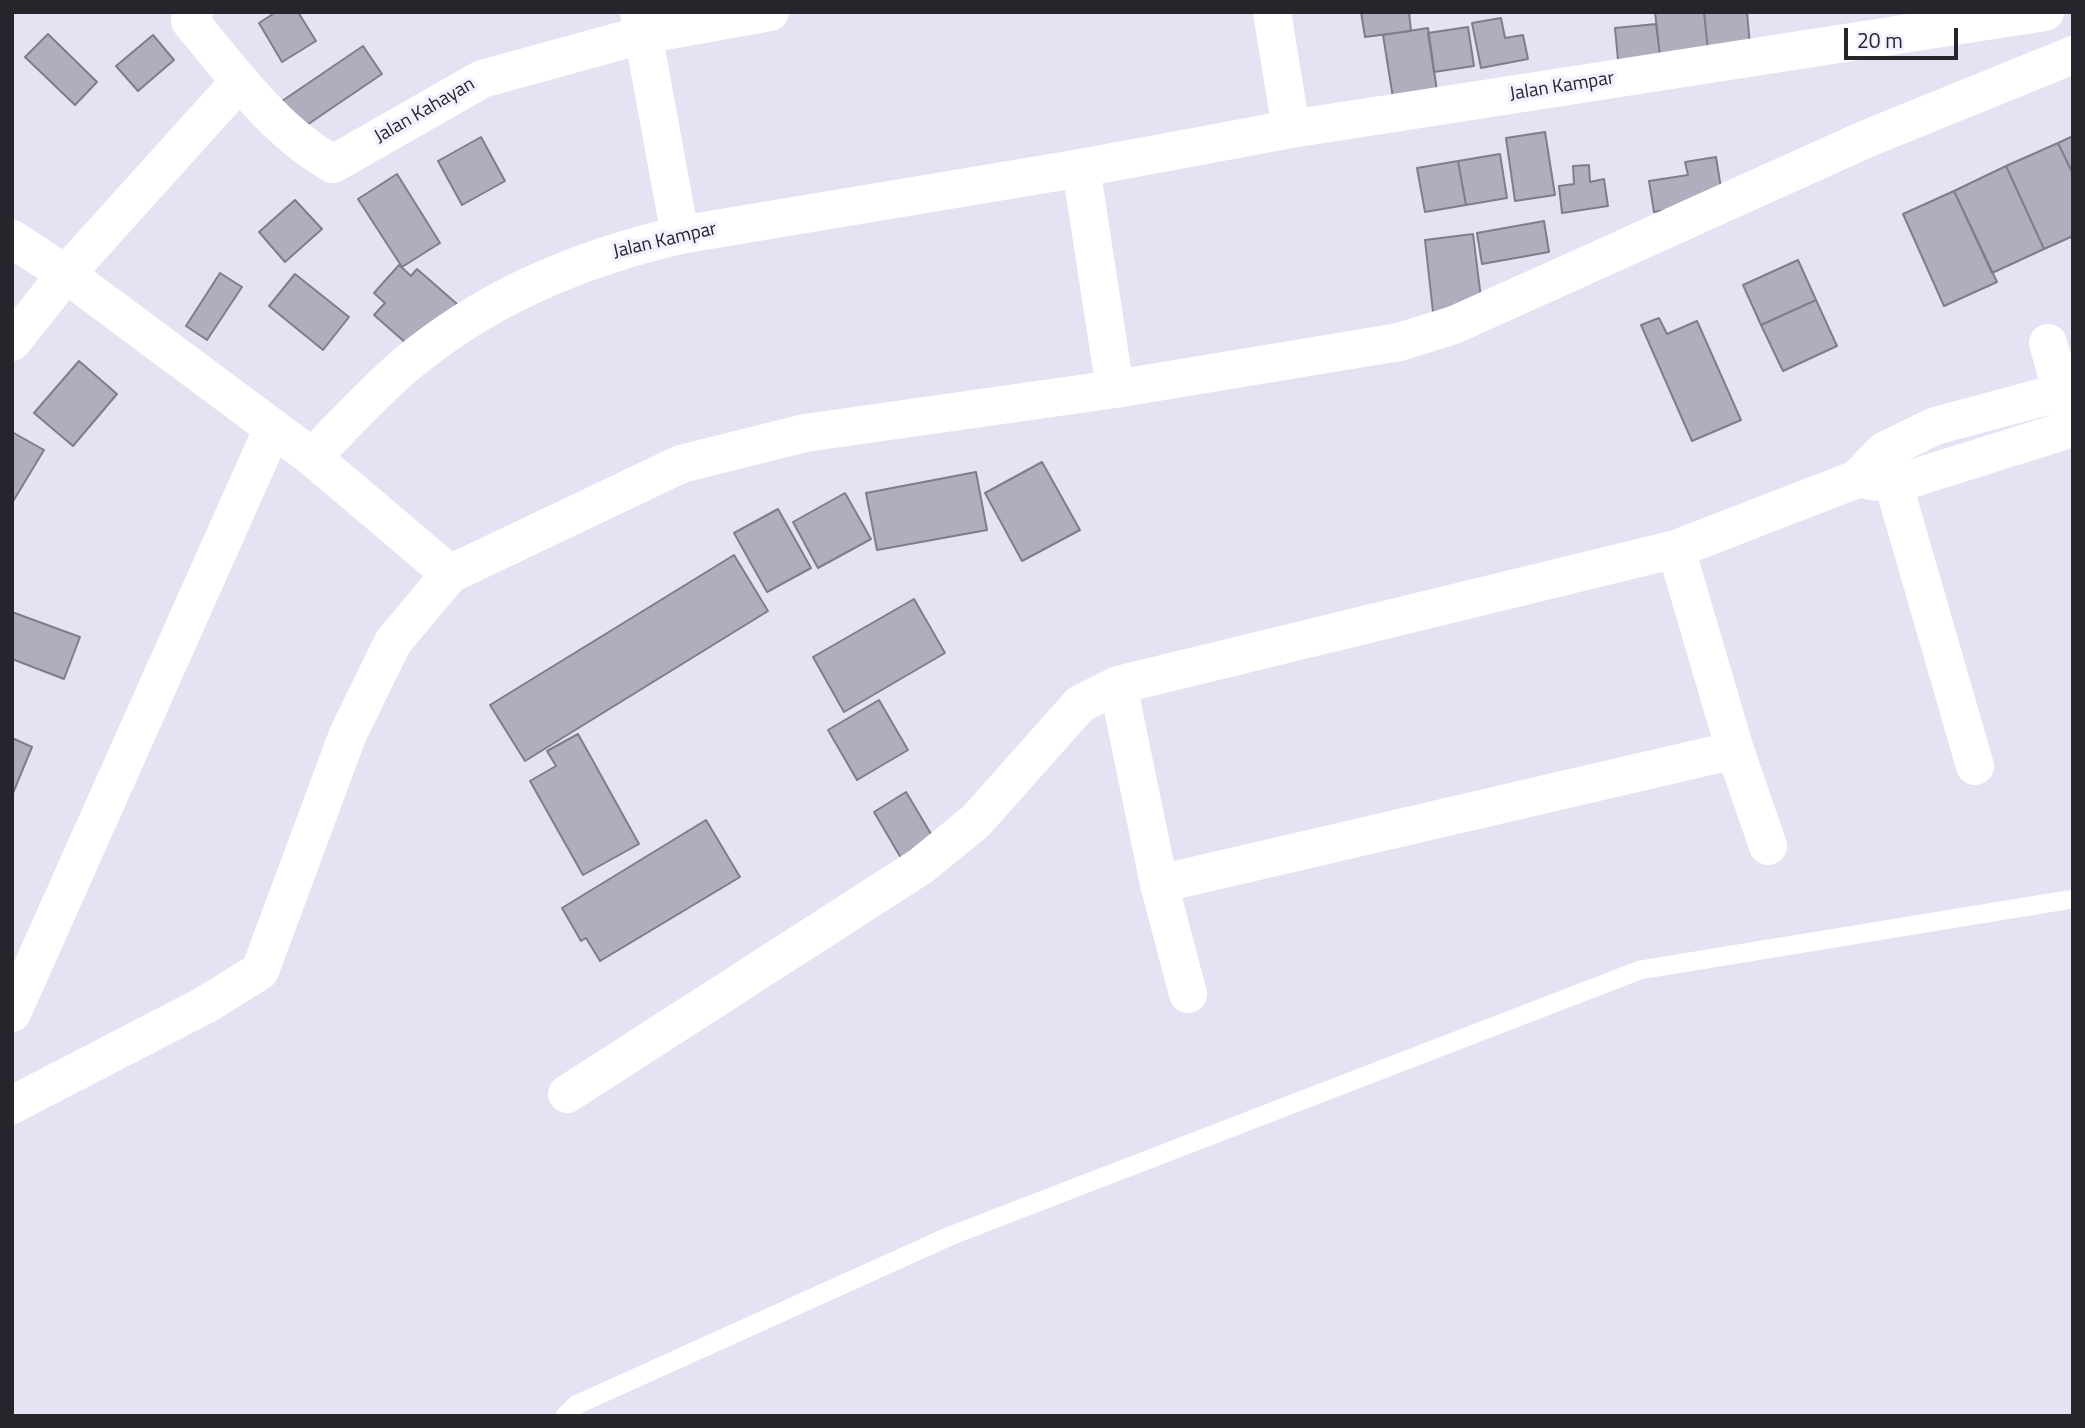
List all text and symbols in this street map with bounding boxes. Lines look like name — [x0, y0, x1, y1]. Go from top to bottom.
scale bar — [1847, 14, 1961, 58]
text: 20 m — [1857, 24, 1903, 56]
street label: Jalan Kampar — [1508, 67, 1616, 107]
street label: Jalan Kahayan — [371, 73, 479, 149]
street label: Jalan Kampar — [611, 218, 719, 264]

